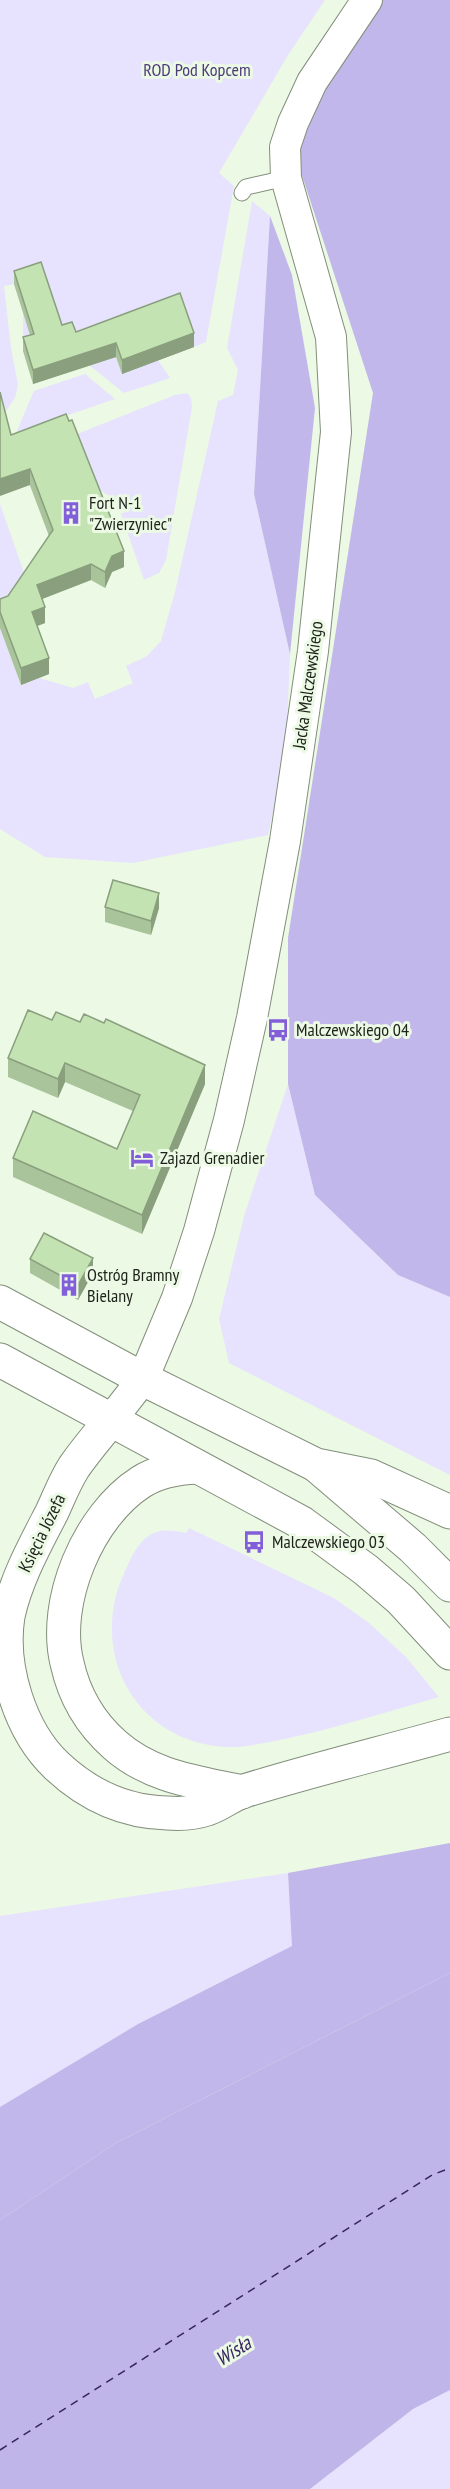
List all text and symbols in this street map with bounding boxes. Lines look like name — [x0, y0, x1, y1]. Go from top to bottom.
park label: ROD Pod Kopcem — [143, 58, 251, 81]
place label: Fort N-1 "Zwierzyniec" — [89, 491, 172, 535]
building icon: Fort N-1 "Zwierzyniec" — [58, 500, 84, 526]
street label: Jacka Malczewskiego — [287, 619, 328, 751]
bus stop icon: Malczewskiego 04 — [265, 1017, 291, 1043]
place label: Malczewskiego 04 — [296, 1018, 409, 1041]
hotel icon: Zajazd Grenadier — [129, 1145, 155, 1171]
place label: Zajazd Grenadier — [160, 1146, 264, 1169]
place label: Ostróg Bramny Bielany — [87, 1263, 179, 1307]
building icon: Ostróg Bramny Bielany — [56, 1272, 82, 1298]
street label: Księcia Józefa — [13, 1490, 70, 1576]
bus stop icon: Malczewskiego 03 — [241, 1529, 267, 1555]
place label: Malczewskiego 03 — [272, 1530, 385, 1553]
water label: Wisła — [210, 2330, 257, 2372]

